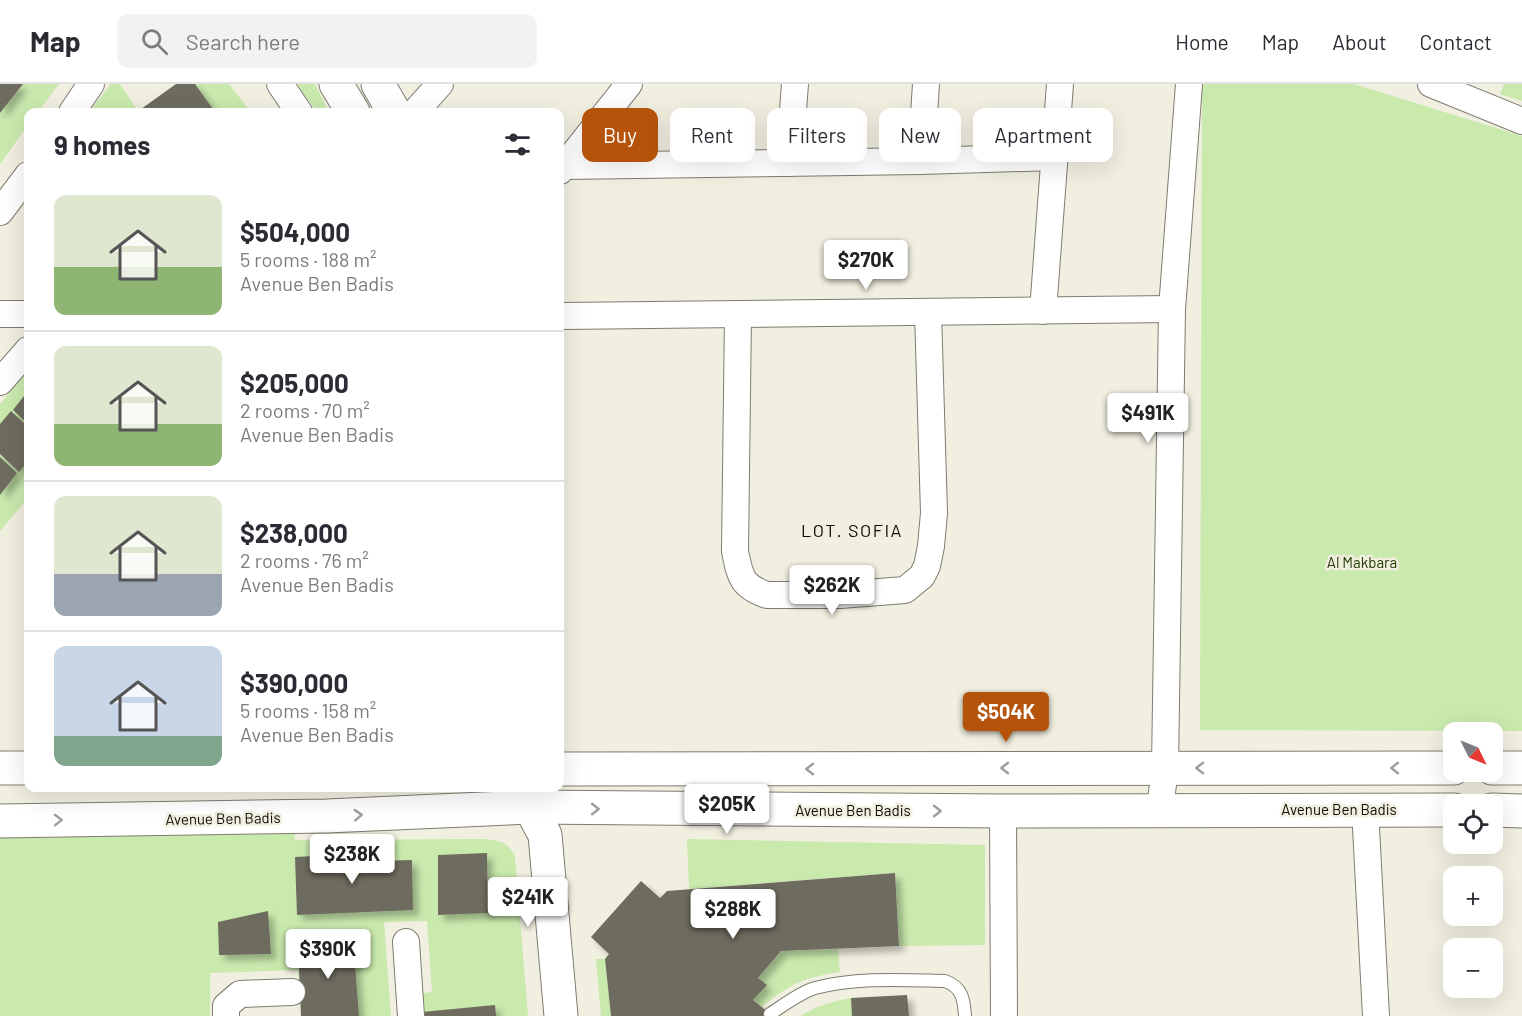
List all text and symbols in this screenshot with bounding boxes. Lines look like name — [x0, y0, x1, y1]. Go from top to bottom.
search box — [117, 14, 537, 68]
text: Map — [30, 24, 81, 58]
icon: search — [138, 25, 171, 58]
text: Search here — [186, 28, 300, 54]
text: Home — [1175, 29, 1229, 54]
text: Map — [1262, 29, 1299, 54]
text: About — [1332, 29, 1387, 54]
text: Contact — [1420, 29, 1492, 54]
chip: Buy — [582, 108, 658, 162]
chip: Rent — [670, 108, 755, 162]
chip: Filters — [767, 108, 867, 162]
chip: New — [879, 108, 961, 162]
chip: Apartment — [973, 108, 1113, 162]
icon: filters — [501, 128, 534, 161]
text: 9 homes — [54, 129, 150, 160]
text: $504,000 — [240, 216, 350, 247]
icon: home — [102, 219, 174, 291]
pin: $270K — [824, 240, 908, 291]
text: 5 rooms · 188 m² — [240, 247, 377, 271]
text: $270K — [838, 247, 894, 271]
text: Avenue Ben Badis — [240, 271, 394, 295]
text: $205,000 — [240, 367, 349, 398]
icon: home — [102, 370, 174, 442]
pin: $491K — [1106, 393, 1190, 444]
text: 2 rooms · 70 m² — [240, 398, 370, 422]
text: $491K — [1121, 400, 1175, 424]
text: Avenue Ben Badis — [240, 422, 394, 446]
text: $238,000 — [240, 517, 348, 548]
district label: LOT. SOFIA — [801, 519, 903, 541]
icon: home — [102, 520, 174, 592]
text: 2 rooms · 76 m² — [240, 548, 369, 572]
park label: Al Makbara — [1327, 553, 1397, 571]
pin: $262K — [790, 565, 874, 616]
text: Avenue Ben Badis — [240, 572, 394, 596]
text: $262K — [803, 572, 861, 596]
text: $390,000 — [240, 667, 348, 698]
icon: home — [102, 670, 174, 742]
pin: $504K — [964, 692, 1048, 743]
text: 5 rooms · 158 m² — [240, 698, 376, 722]
text: $504K — [977, 699, 1035, 723]
text: Avenue Ben Badis — [240, 722, 394, 746]
north arrow — [1443, 722, 1503, 782]
map controls — [1443, 722, 1503, 998]
one-way arrow — [1001, 762, 1010, 774]
one-way arrow — [1196, 762, 1205, 774]
one-way arrow — [1391, 762, 1400, 774]
one-way arrow — [806, 763, 815, 775]
pin: $205K — [685, 784, 769, 835]
text: $205K — [698, 791, 756, 815]
button: locate — [1443, 794, 1503, 854]
street label: Avenue Ben Badis — [1281, 800, 1397, 818]
street label: Avenue Ben Badis — [795, 801, 911, 819]
one-way arrow — [591, 803, 600, 815]
one-way arrow — [933, 804, 942, 817]
street label: Avenue Ben Badis — [165, 808, 281, 828]
one-way arrow — [354, 809, 363, 821]
one-way arrow — [54, 814, 63, 827]
pin: $238K — [310, 834, 394, 885]
text: $238K — [324, 841, 380, 865]
button: + — [1443, 866, 1503, 926]
pin: $241K — [486, 877, 570, 928]
text: $241K — [502, 884, 554, 908]
pin: $288K — [691, 889, 775, 940]
text: $288K — [705, 896, 761, 920]
pin: $390K — [286, 929, 370, 980]
text: $390K — [300, 936, 356, 960]
button: − — [1443, 938, 1503, 998]

